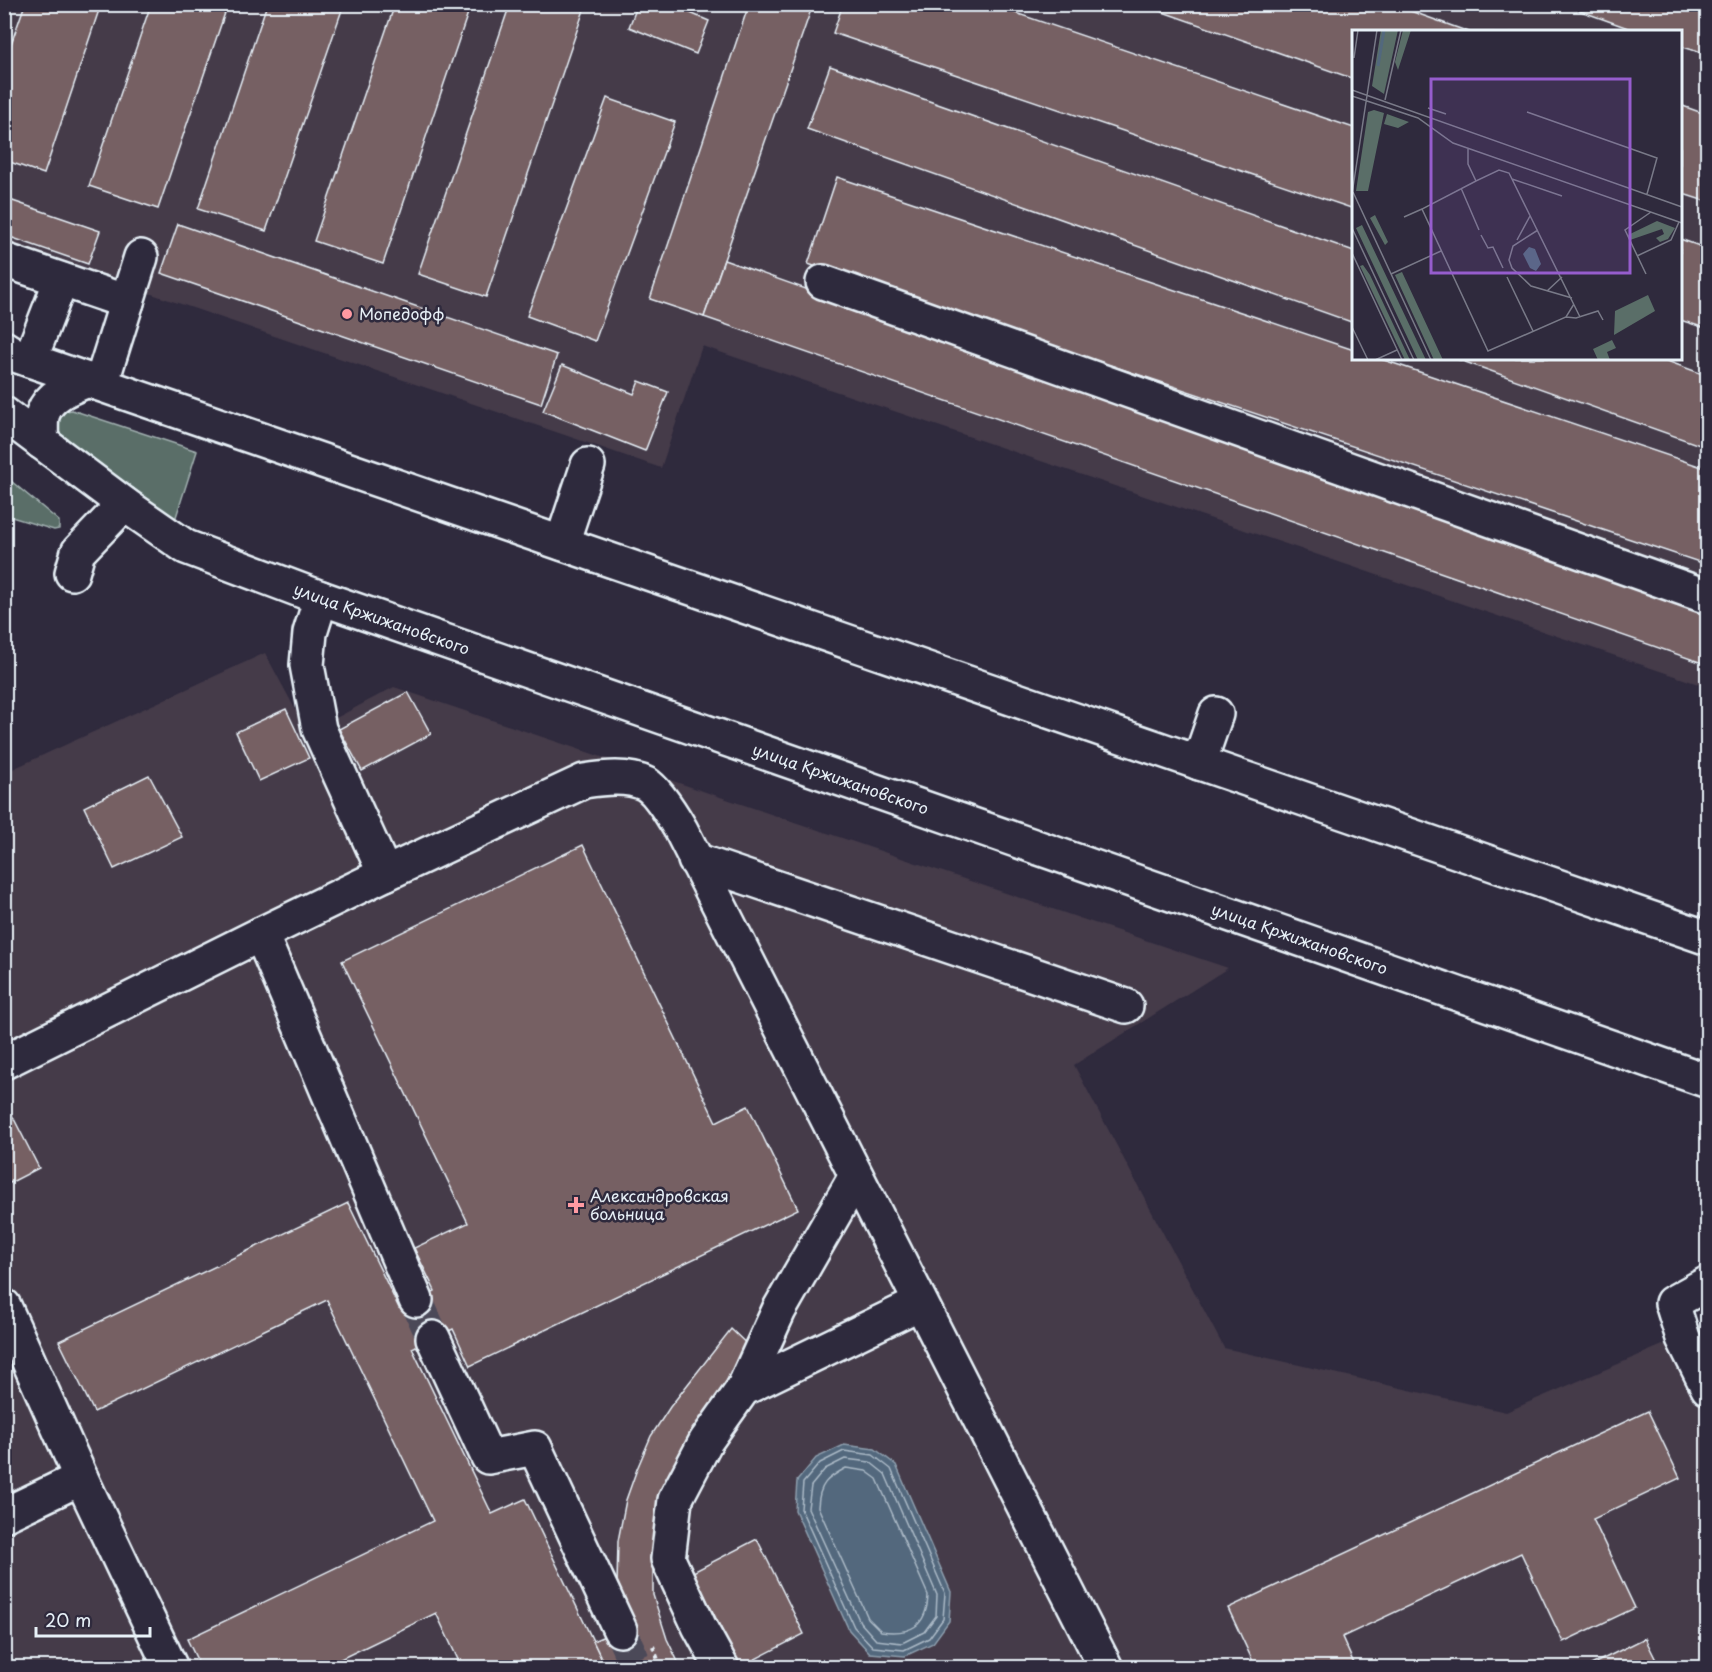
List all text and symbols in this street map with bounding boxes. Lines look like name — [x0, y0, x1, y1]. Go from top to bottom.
inset map — [1352, 30, 1682, 360]
place label: Мопедофф — [359, 301, 444, 325]
marker: Мопедофф — [340, 307, 354, 321]
street label: улица Кржижановского — [291, 576, 473, 660]
street label: улица Кржижановского — [750, 736, 932, 820]
street label: улица Кржижановского — [1209, 896, 1391, 980]
place label: Александровская больница — [590, 1183, 729, 1225]
marker: Александровская больница — [567, 1196, 585, 1214]
scale bar — [36, 1600, 150, 1638]
text: 20 m — [45, 1606, 91, 1633]

